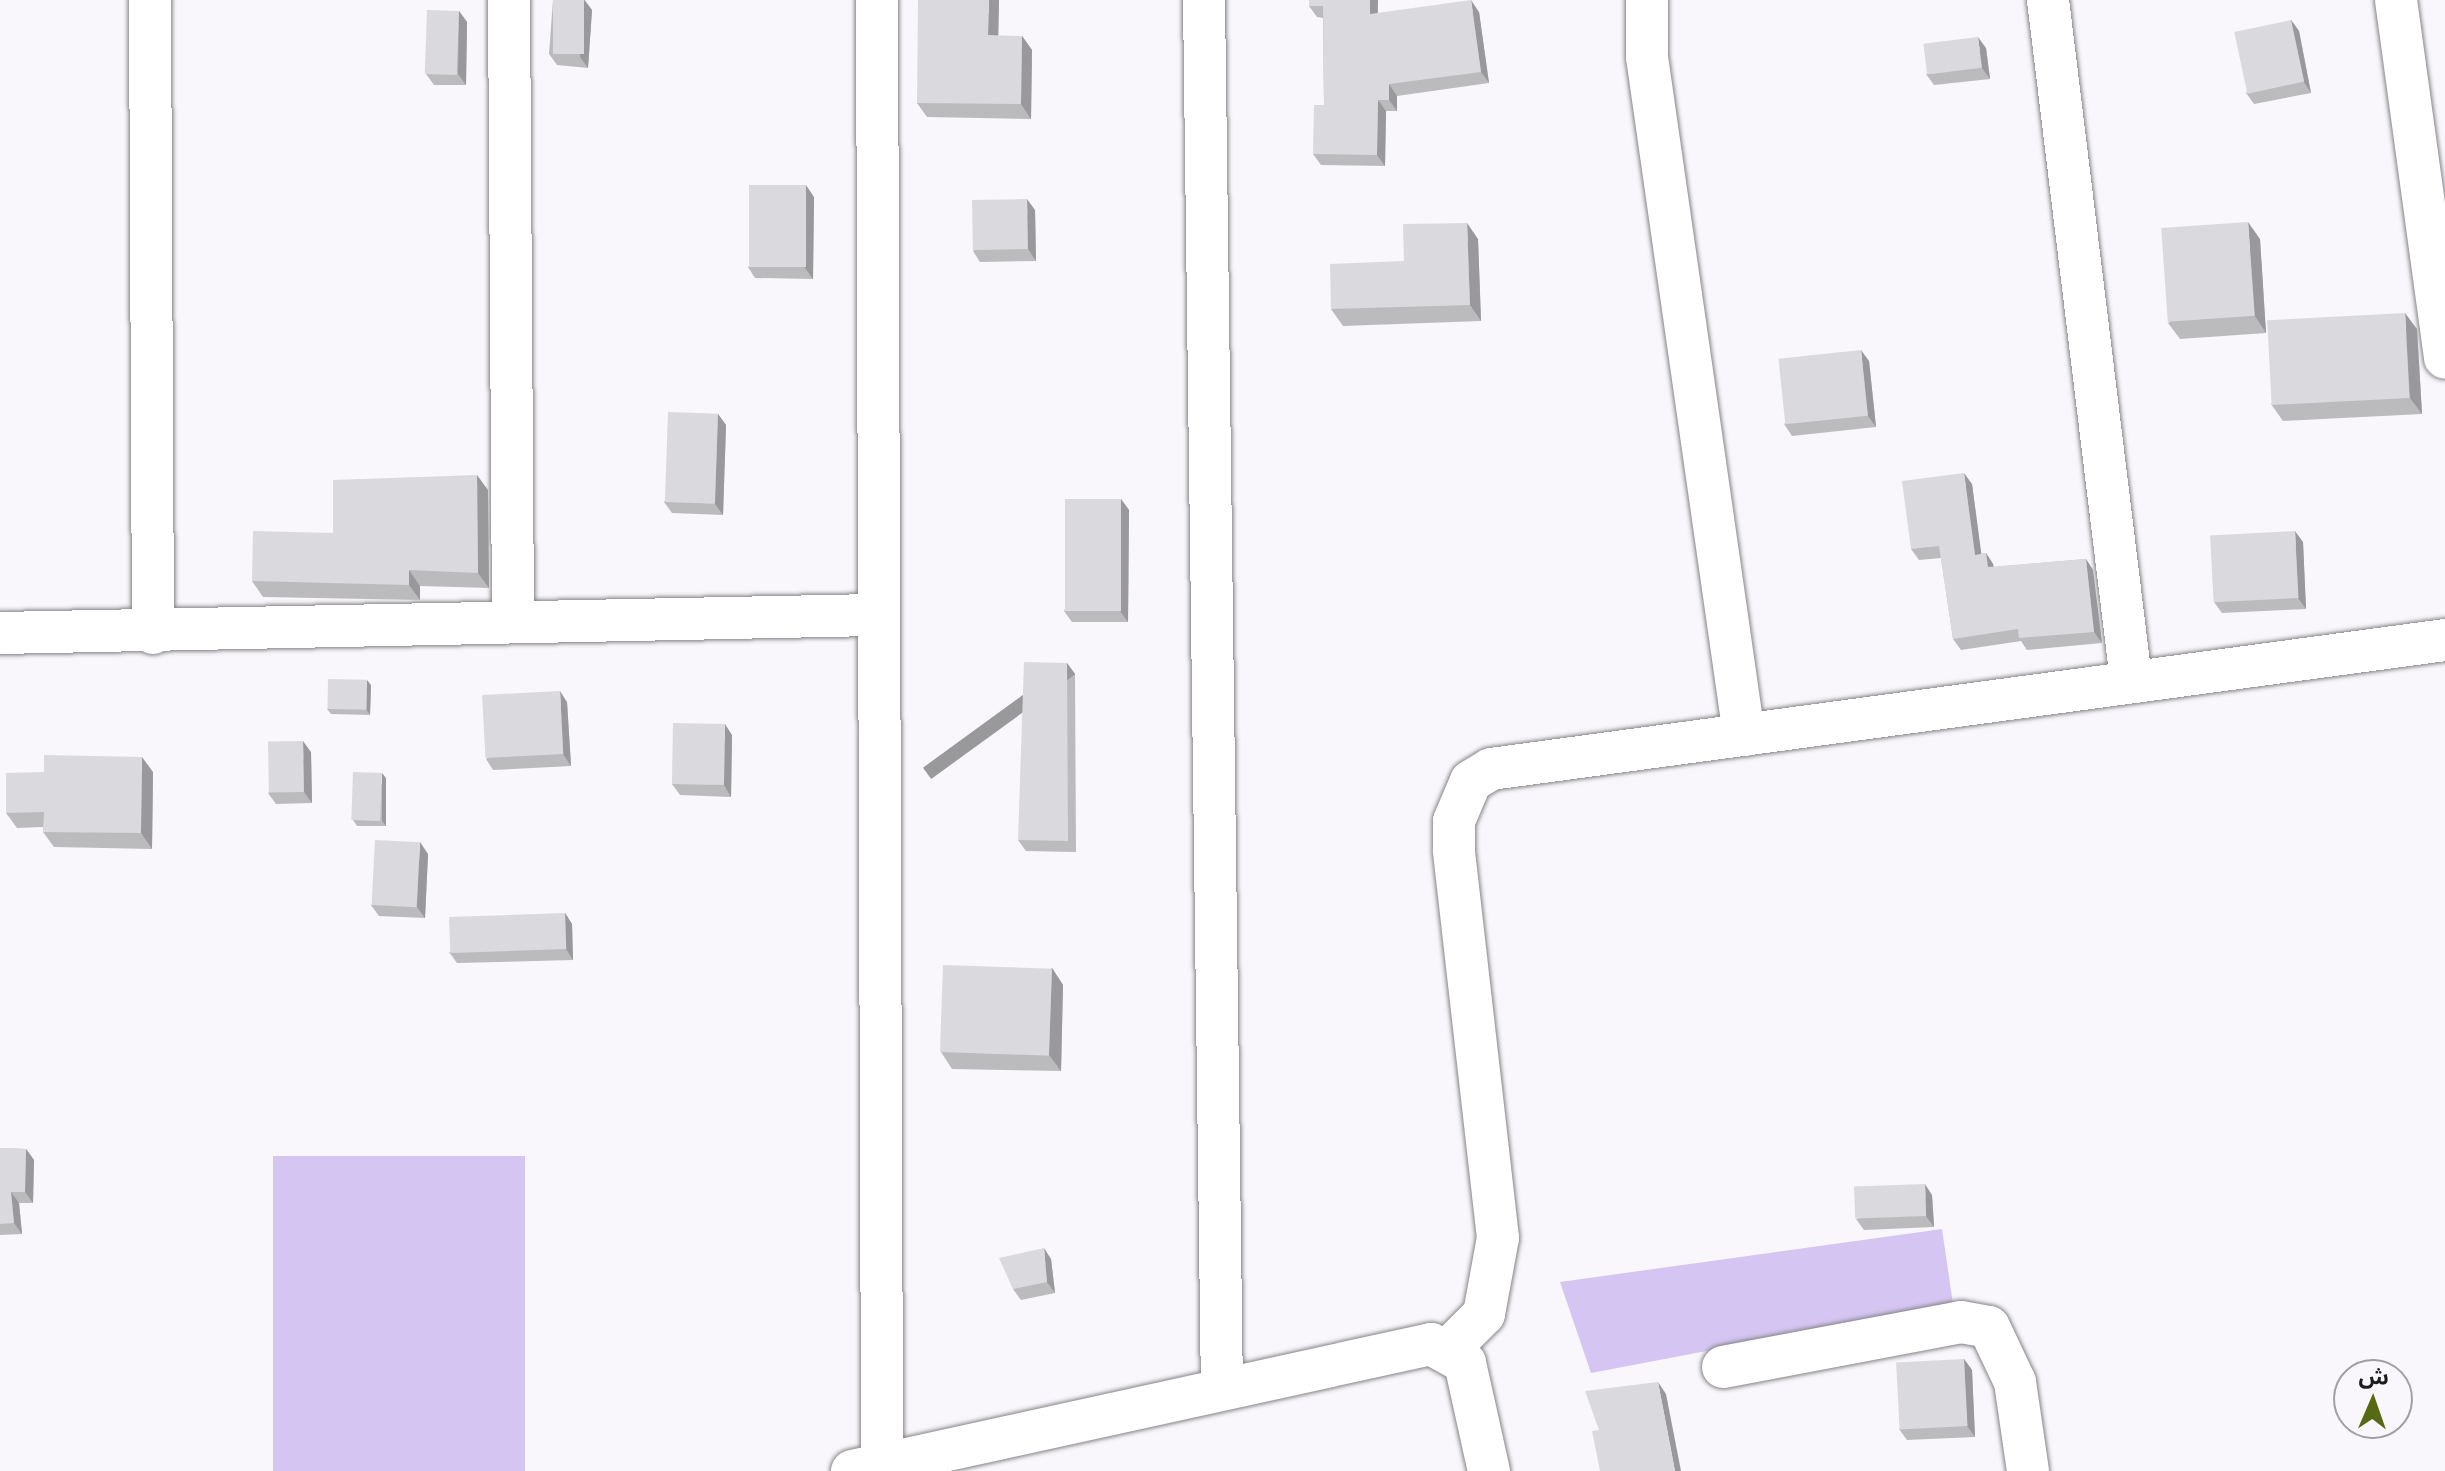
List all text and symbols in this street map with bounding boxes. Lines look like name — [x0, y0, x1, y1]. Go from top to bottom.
text: ش — [2358, 1354, 2390, 1401]
north arrow — [2333, 1359, 2413, 1439]

